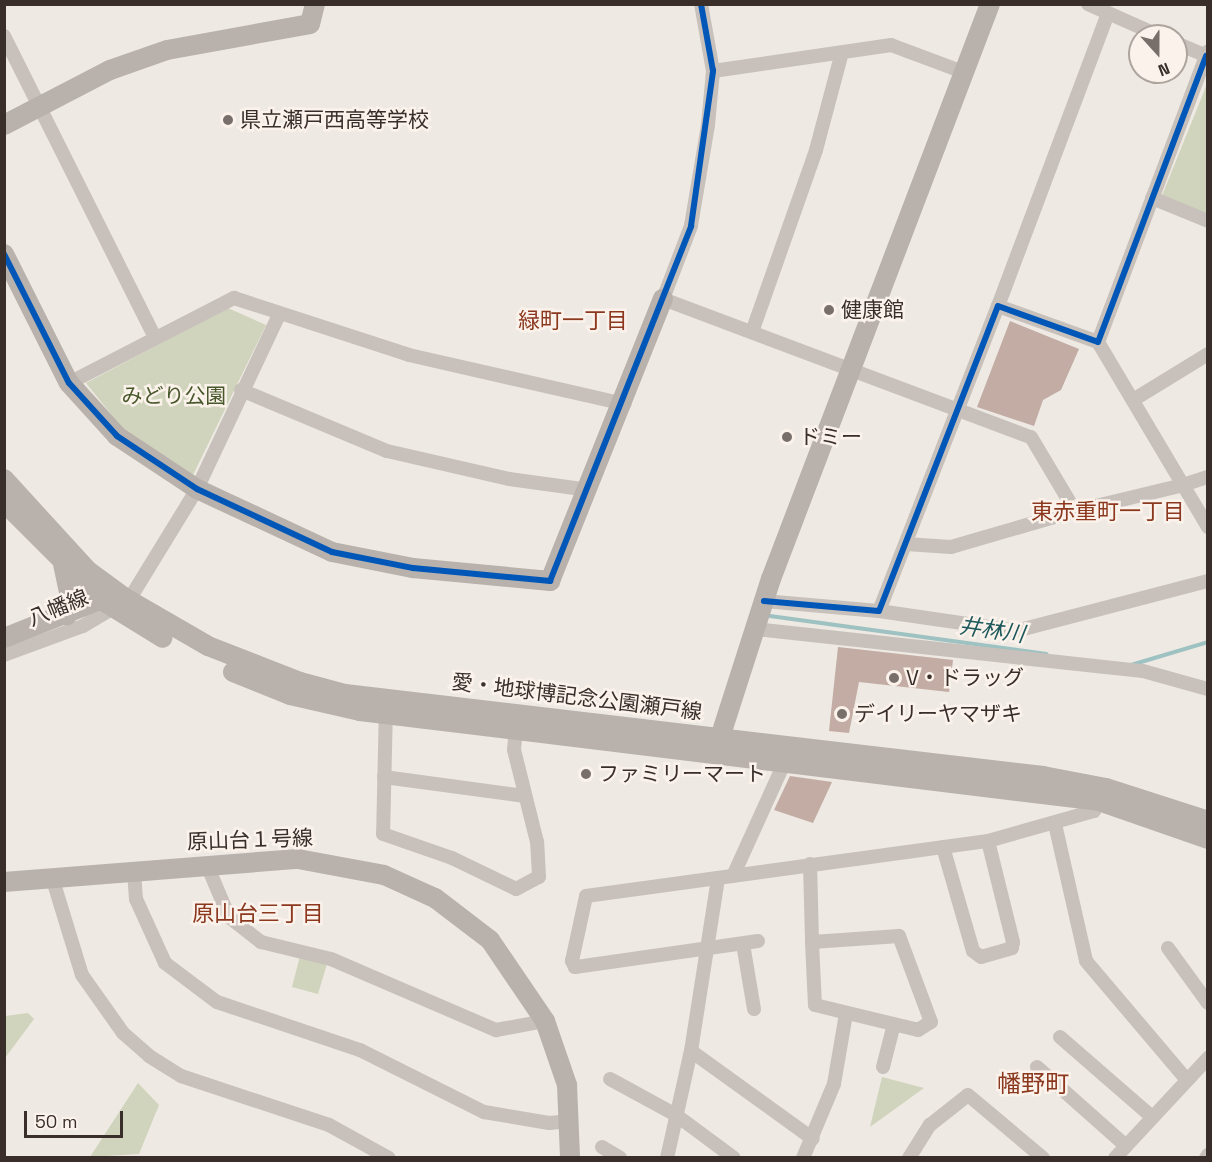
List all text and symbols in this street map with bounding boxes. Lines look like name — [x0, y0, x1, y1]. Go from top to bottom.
north arrow — [1128, 24, 1188, 84]
text: N — [1155, 58, 1173, 81]
place label: 県立瀬戸西高等学校 — [240, 107, 429, 133]
marker: 県立瀬戸西高等学校 — [221, 113, 235, 127]
place label: 健康館 — [841, 297, 904, 323]
marker: 健康館 — [822, 303, 836, 317]
district label: 緑町一丁目 — [518, 308, 628, 334]
park label: みどり公園 — [122, 383, 226, 409]
place label: ドミー — [799, 424, 862, 450]
marker: ドミー — [780, 430, 794, 444]
district label: 東赤重町一丁目 — [1031, 499, 1185, 525]
street label: 八幡線 — [24, 585, 92, 631]
water label: 井林川 — [957, 612, 1027, 648]
place label: V・ドラッグ — [906, 665, 1024, 691]
street label: 愛・地球博記念公園瀬戸線 — [450, 669, 704, 725]
marker: V・ドラッグ — [887, 671, 901, 685]
place label: デイリーヤマザキ — [854, 701, 1022, 727]
marker: デイリーヤマザキ — [835, 707, 849, 721]
place label: ファミリーマート — [598, 761, 766, 787]
marker: ファミリーマート — [579, 767, 593, 781]
street label: 原山台１号線 — [187, 825, 313, 855]
district label: 原山台三丁目 — [192, 901, 324, 927]
district label: 幡野町 — [997, 1070, 1069, 1098]
scale bar — [27, 1099, 126, 1137]
text: 50 m — [35, 1110, 77, 1133]

